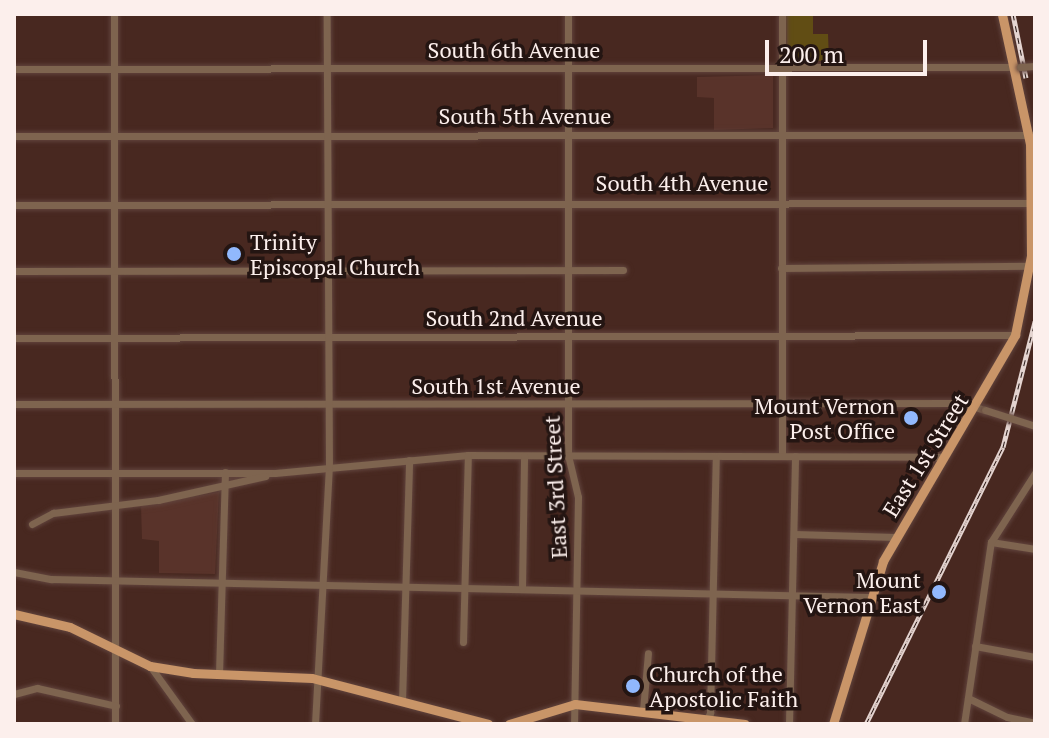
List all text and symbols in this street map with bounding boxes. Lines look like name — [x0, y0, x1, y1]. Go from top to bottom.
scale bar — [769, 24, 931, 74]
street label: South 6th Avenue — [427, 37, 601, 63]
text: 200 m — [779, 38, 844, 70]
street label: South 5th Avenue — [438, 103, 612, 129]
street label: South 4th Avenue — [595, 170, 769, 196]
place label: Trinity Episcopal Church — [250, 228, 420, 280]
marker: Trinity Episcopal Church — [225, 245, 243, 263]
street label: South 2nd Avenue — [425, 305, 603, 331]
street label: South 1st Avenue — [411, 373, 581, 399]
street label: East 1st Street — [877, 388, 973, 522]
place label: Mount Vernon Post Office — [754, 392, 895, 444]
marker: Mount Vernon Post Office — [902, 409, 920, 427]
street label: East 3rd Street — [538, 415, 572, 559]
place label: Mount Vernon East — [803, 566, 921, 618]
marker: Mount Vernon East — [928, 581, 950, 603]
place label: Church of the Apostolic Faith — [649, 660, 798, 712]
marker: Church of the Apostolic Faith — [624, 677, 642, 695]

